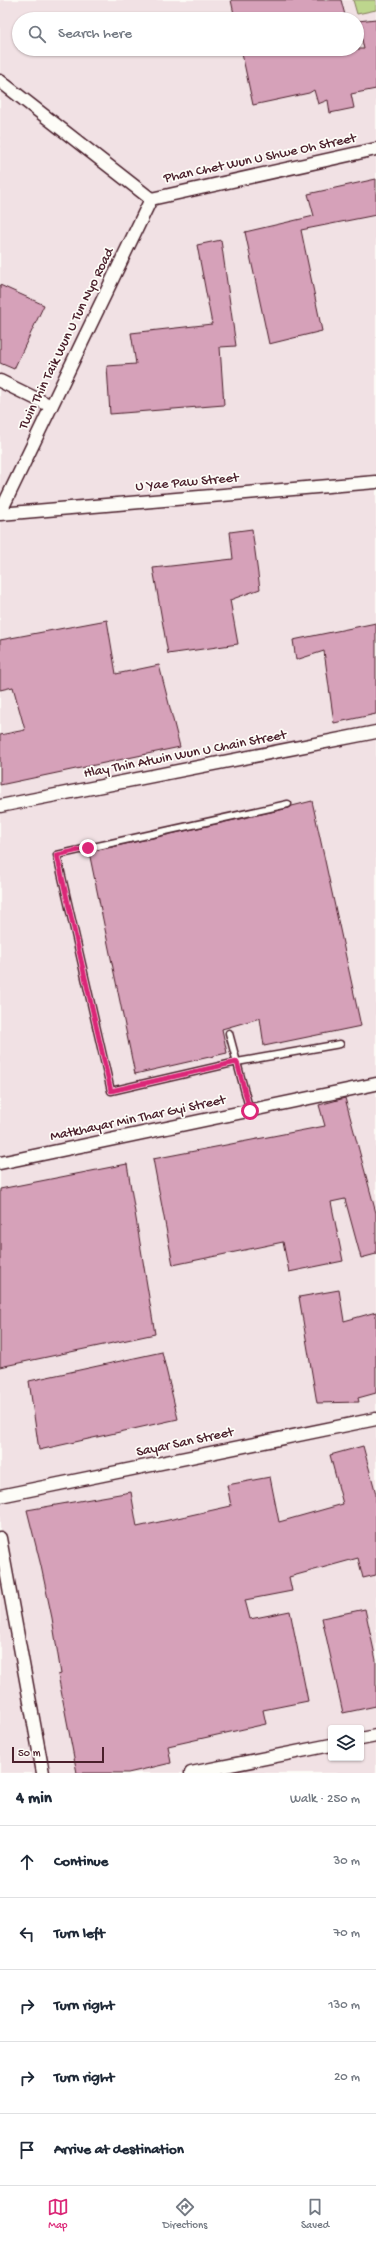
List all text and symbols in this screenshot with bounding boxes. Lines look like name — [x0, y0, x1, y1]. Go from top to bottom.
search box — [12, 12, 364, 56]
icon: search — [26, 23, 48, 45]
text: Search here — [58, 25, 132, 43]
street label: Phan Chet Wun U Shwe Oh Street — [161, 130, 359, 188]
street label: Twin Thin Taik Wun U Tun Nyo Road — [15, 244, 119, 433]
street label: U Yae Paw Street — [135, 470, 240, 496]
street label: Hlay Thin Atwin Wun U Chain Street — [82, 727, 289, 783]
route end — [79, 839, 97, 857]
street label: Matkhayar Min Thar Gyi Street — [49, 1092, 228, 1146]
route start — [241, 1102, 259, 1120]
street label: Sayar San Street — [135, 1424, 236, 1462]
map controls — [328, 1725, 364, 1761]
button: layers — [328, 1725, 364, 1761]
scale bar — [12, 1745, 104, 1764]
text: 50 m — [18, 1748, 40, 1760]
text: 4 min — [16, 1789, 52, 1809]
text: Walk · 250 m — [290, 1792, 360, 1807]
icon: ahead — [16, 1851, 38, 1873]
text: Continue — [54, 1853, 108, 1871]
text: 30 m — [334, 1854, 360, 1869]
icon: left — [16, 1923, 38, 1945]
text: Turn left — [54, 1925, 105, 1943]
text: 70 m — [334, 1926, 360, 1941]
icon: right — [16, 1995, 38, 2017]
text: Turn right — [54, 1997, 114, 2015]
text: 130 m — [328, 1998, 360, 2013]
icon: right — [16, 2067, 38, 2089]
text: Turn right — [54, 2069, 114, 2087]
text: 20 m — [334, 2070, 360, 2085]
icon: arrive — [16, 2139, 38, 2161]
text: Arrive at destination — [54, 2141, 184, 2159]
tab: Map — [47, 2196, 69, 2232]
tab: Directions — [163, 2196, 207, 2232]
tab: Saved — [301, 2196, 329, 2232]

